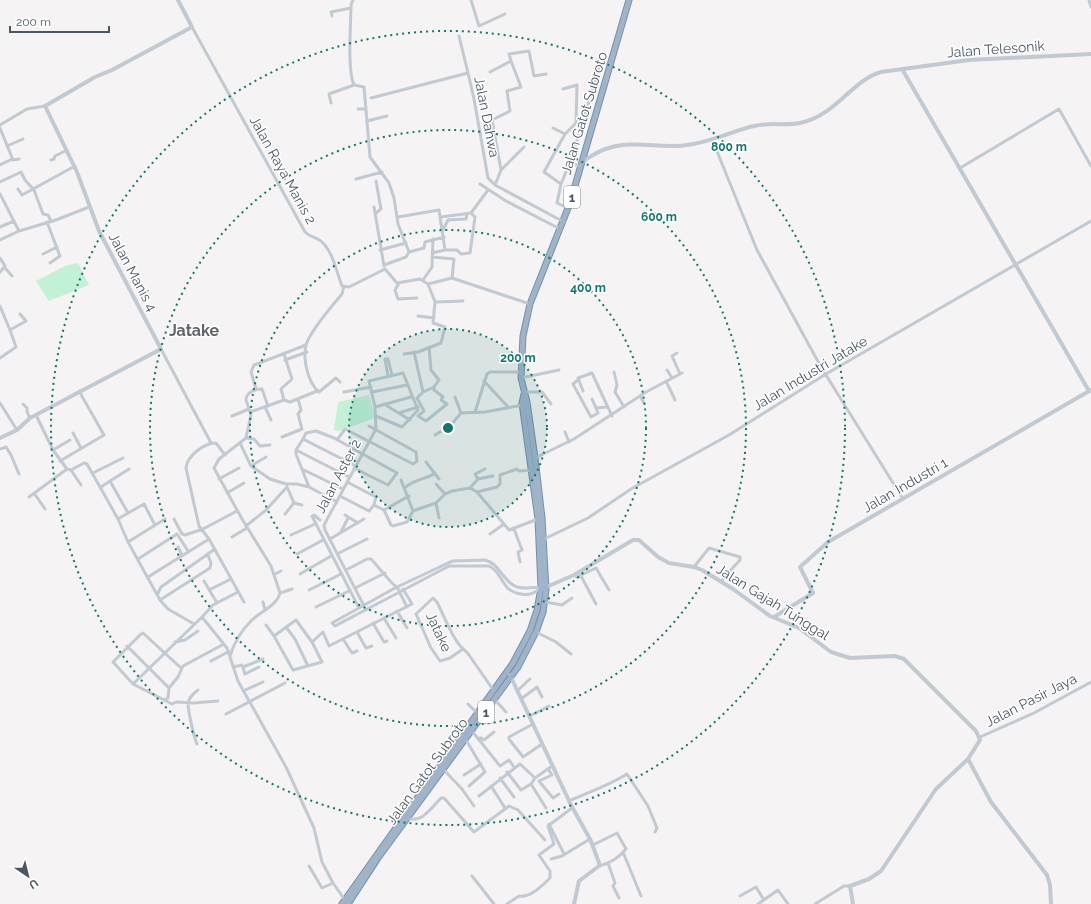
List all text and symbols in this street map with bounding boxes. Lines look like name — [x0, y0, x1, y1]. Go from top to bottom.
scale bar — [10, 8, 109, 34]
text: 200 m — [16, 15, 51, 29]
street label: Jalan Telesonik — [947, 38, 1046, 60]
street label: Jalan Gatot Subroto — [558, 50, 610, 176]
street label: Jalan Dahwa — [471, 75, 503, 159]
street label: Jalan Raya Manis 2 — [247, 113, 319, 227]
text: 800 m — [711, 140, 747, 154]
road number: 1 — [564, 186, 580, 208]
text: 600 m — [641, 210, 677, 224]
street label: Jalan Manis 4 — [106, 230, 161, 314]
text: 400 m — [570, 281, 606, 295]
district label: Jatake — [169, 321, 220, 340]
street label: Jalan Industri Jatake — [750, 333, 870, 413]
text: 200 m — [500, 351, 536, 365]
centre of rings — [441, 421, 455, 435]
street label: Jalan Aster 2 — [312, 436, 364, 516]
street label: Jalan Industri 1 — [860, 454, 950, 516]
street label: Jalan Gajah Tunggal — [714, 561, 832, 643]
street label: Jatake — [423, 610, 455, 654]
street label: Jalan Pasir Jaya — [983, 670, 1079, 730]
road number: 1 — [478, 701, 494, 723]
street label: Jalan Gatot Subroto — [383, 715, 471, 827]
north arrow — [8, 856, 48, 896]
text: U — [26, 876, 41, 891]

